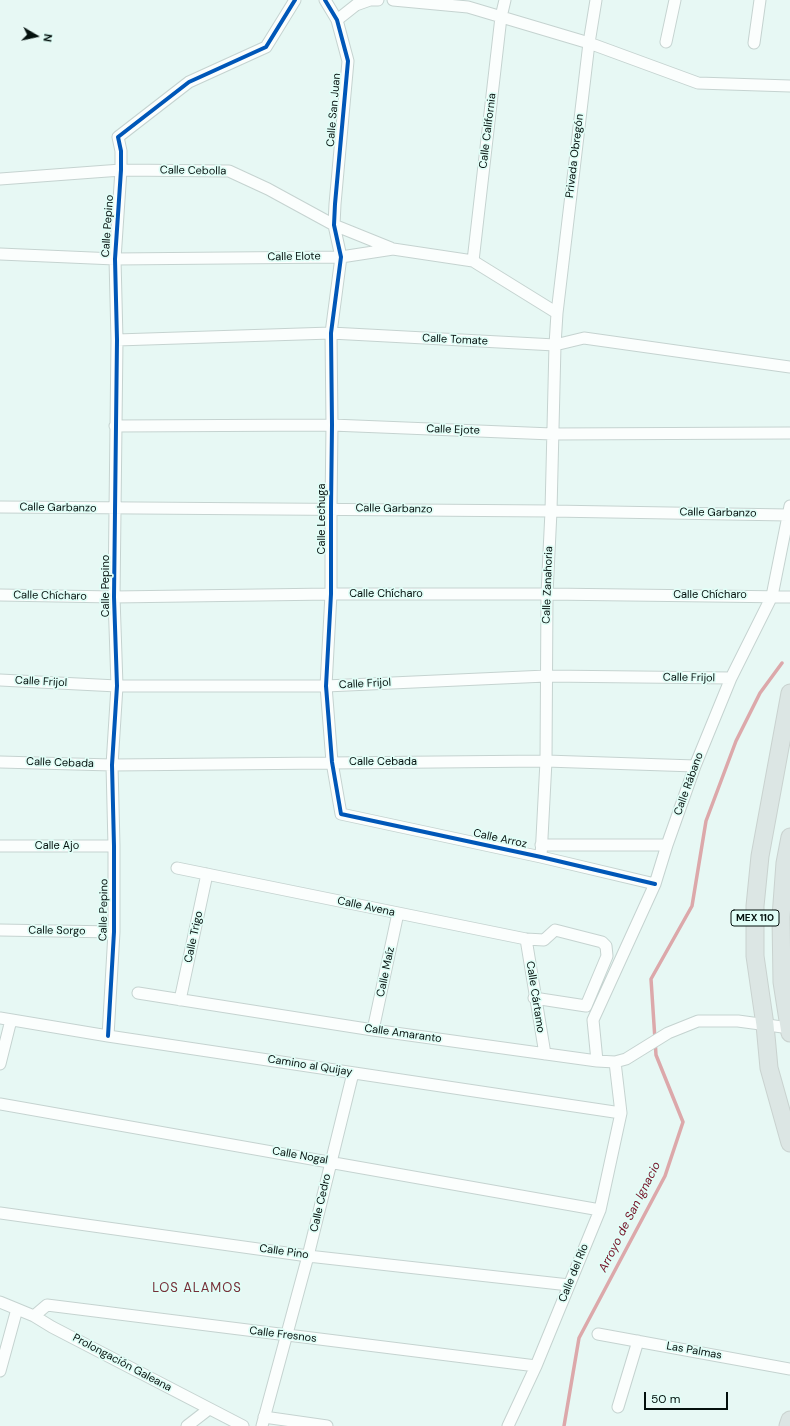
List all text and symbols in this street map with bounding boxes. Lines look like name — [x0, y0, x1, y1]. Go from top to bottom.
north arrow — [16, 16, 56, 56]
text: N — [40, 33, 55, 43]
street label: Calle San Juan — [324, 73, 344, 147]
street label: Calle California — [477, 92, 499, 170]
street label: Privada Obregón — [563, 113, 587, 199]
street label: Calle Cebolla — [160, 164, 226, 178]
street label: Calle Pepino — [99, 194, 117, 258]
street label: Calle Elote — [267, 250, 321, 264]
street label: Calle Tomate — [422, 332, 488, 348]
street label: Calle Ejote — [426, 422, 480, 438]
street label: Calle Lechuga — [315, 484, 329, 554]
street label: Calle Garbanzo — [19, 501, 97, 515]
street label: Calle Garbanzo — [355, 502, 433, 516]
street label: Calle Garbanzo — [679, 506, 757, 520]
street label: Calle Zanahoria — [540, 546, 556, 624]
street label: Calle Pepino — [99, 555, 113, 617]
street label: Calle Chícharo — [349, 587, 423, 601]
street label: Calle Chícharo — [673, 588, 747, 602]
street label: Calle Chícharo — [13, 589, 87, 603]
street label: Calle Frijol — [663, 671, 715, 685]
street label: Calle Frijol — [15, 674, 67, 690]
street label: Calle Frijol — [339, 676, 391, 692]
street label: Calle Rábano — [672, 751, 706, 817]
street label: Calle Cebada — [26, 755, 94, 771]
street label: Calle Cebada — [349, 755, 417, 769]
street label: Calle Arroz — [472, 827, 528, 851]
street label: Calle Ajo — [35, 839, 79, 853]
street label: Calle Pepino — [97, 879, 111, 941]
street label: Calle Avena — [336, 894, 396, 920]
street label: Calle Trigo — [182, 910, 206, 964]
road number: MEX 110 — [731, 910, 779, 926]
street label: Calle Sorgo — [28, 924, 86, 938]
street label: Calle Maíz — [374, 946, 398, 998]
street label: Calle Cártamo — [523, 960, 547, 1034]
street label: Calle Amaranto — [363, 1022, 443, 1046]
street label: Camino al Quijay — [267, 1053, 353, 1079]
street label: Calle Nogal — [271, 1145, 329, 1167]
water label: Arroyo de San Ignacio — [596, 1159, 664, 1275]
street label: Calle Cedro — [308, 1173, 334, 1233]
street label: Calle Pino — [258, 1242, 310, 1262]
street label: Calle del Río — [556, 1242, 592, 1304]
district label: LOS ALAMOS — [152, 1281, 242, 1297]
street label: Calle Fresnos — [249, 1324, 317, 1346]
street label: Prolongación Galeana — [70, 1331, 174, 1395]
street label: Las Palmas — [665, 1340, 723, 1362]
scale bar — [646, 1384, 730, 1410]
text: 50 m — [651, 1391, 680, 1407]

